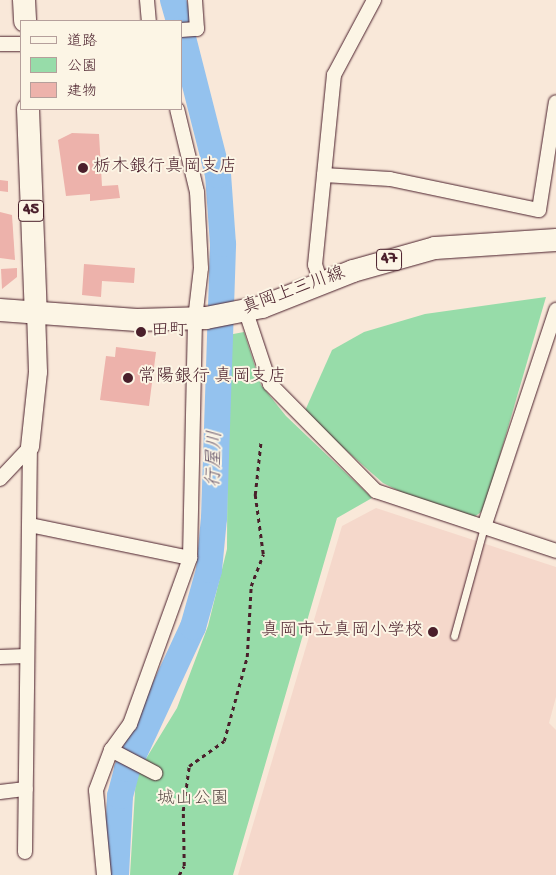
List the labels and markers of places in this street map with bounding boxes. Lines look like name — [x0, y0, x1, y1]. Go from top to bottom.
place label: 栃木銀行真岡支店 — [93, 157, 237, 179]
marker: 栃木銀行真岡支店 — [77, 162, 89, 174]
place label: 田町 — [151, 321, 187, 343]
marker: 田町 — [135, 326, 147, 338]
place label: 常陽銀行 真岡支店 — [138, 367, 286, 389]
marker: 常陽銀行 真岡支店 — [122, 372, 134, 384]
place label: 真岡市立真岡小学校 — [261, 621, 423, 643]
marker: 真岡市立真岡小学校 — [427, 626, 439, 638]

